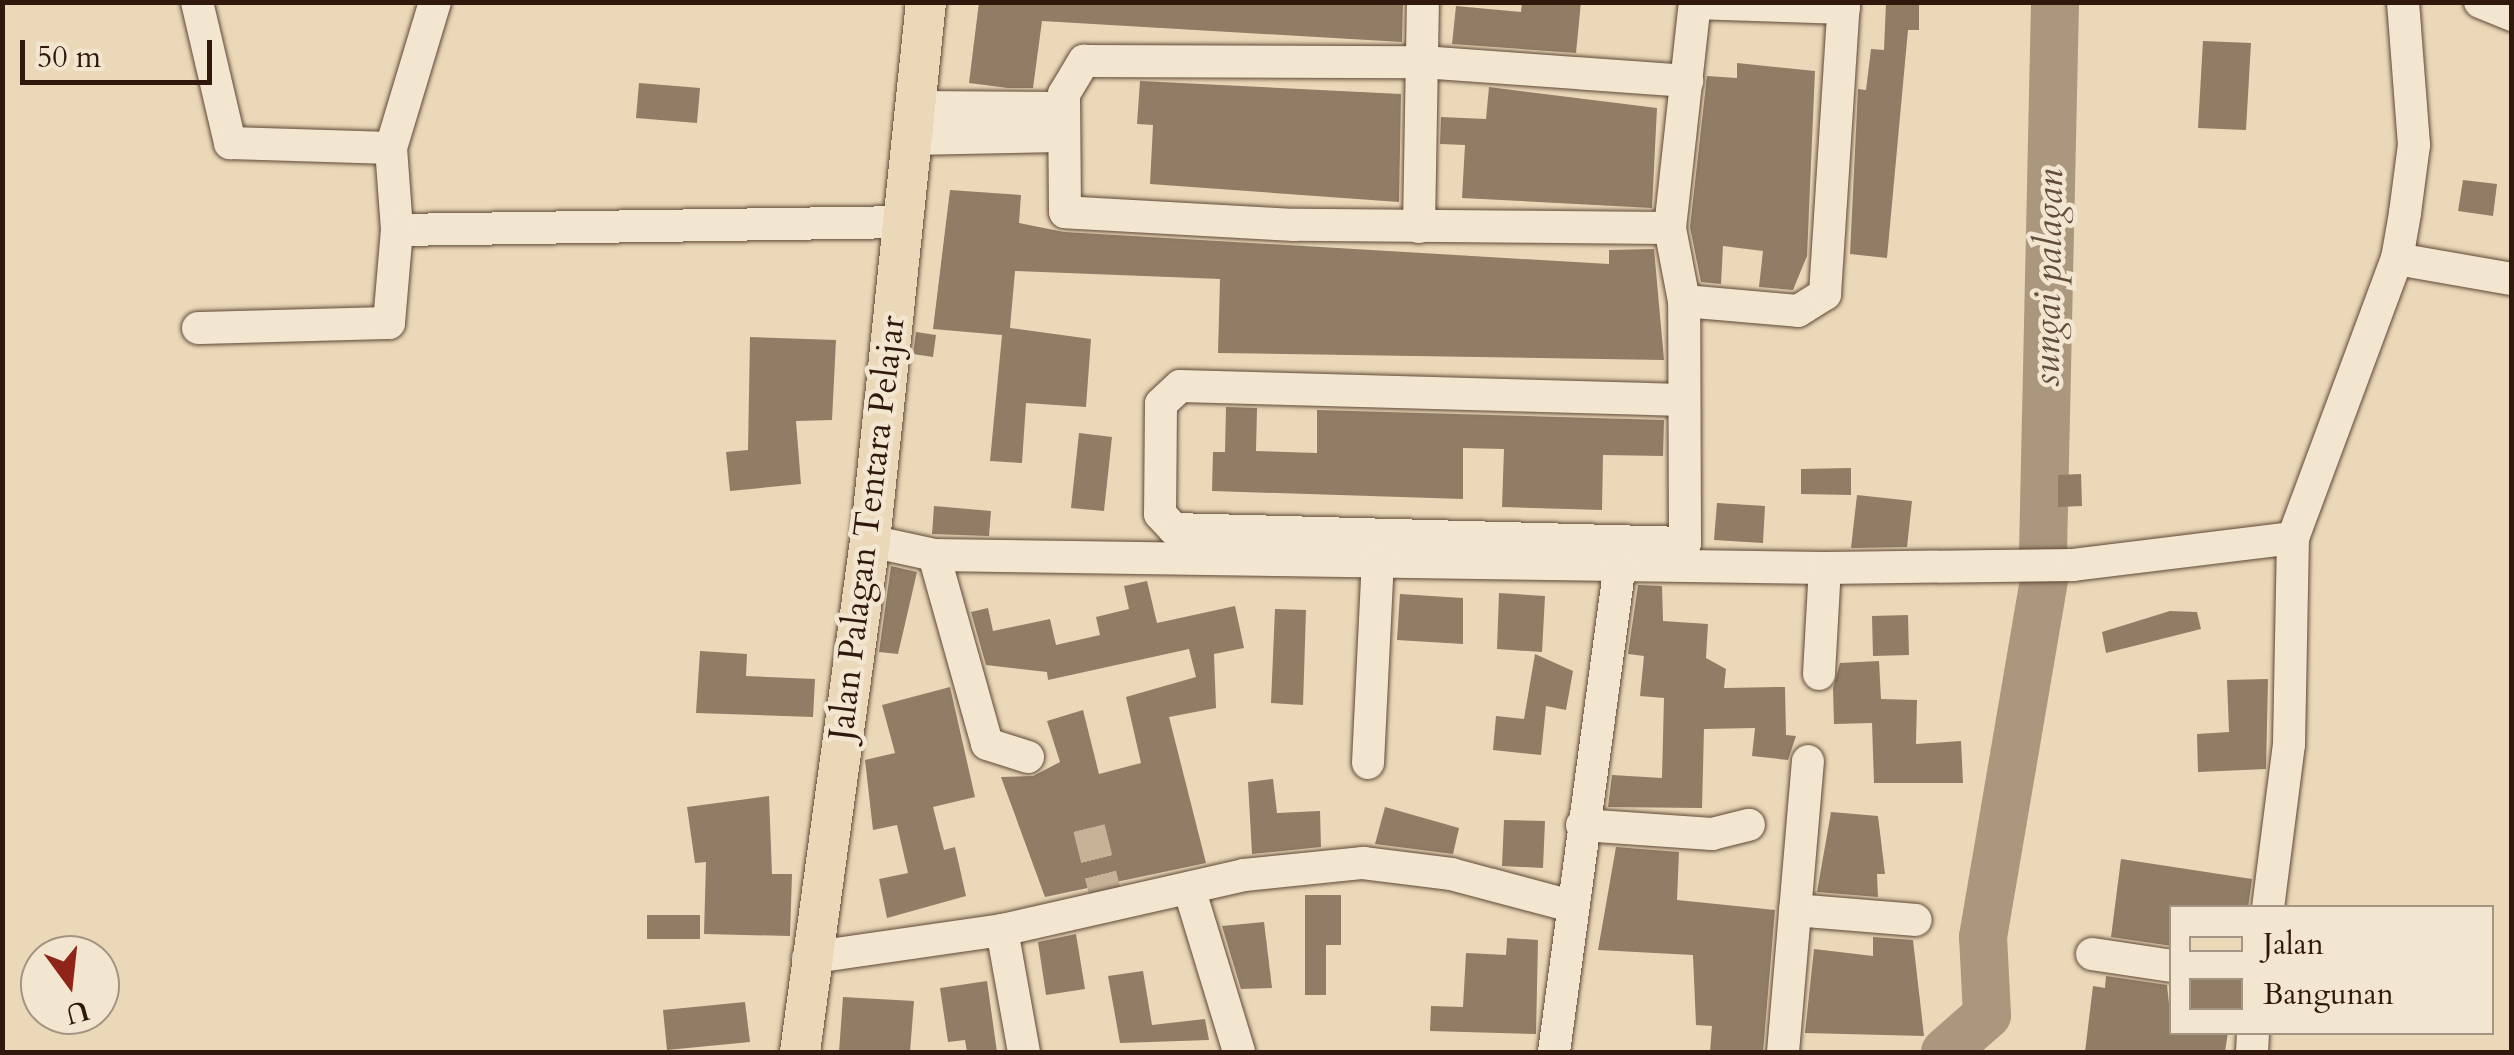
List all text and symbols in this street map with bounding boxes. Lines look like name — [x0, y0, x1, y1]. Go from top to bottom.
scale bar — [25, 20, 218, 82]
text: 50 m — [37, 37, 101, 78]
water label: sungai palagan — [2024, 169, 2074, 387]
street label: Jalan Palagan Tentara Pelajar — [820, 313, 914, 743]
legend — [2169, 905, 2494, 1035]
text: Jalan — [2263, 924, 2324, 965]
north arrow — [20, 935, 120, 1035]
text: Bangunan — [2263, 974, 2394, 1015]
text: U — [61, 991, 93, 1033]

